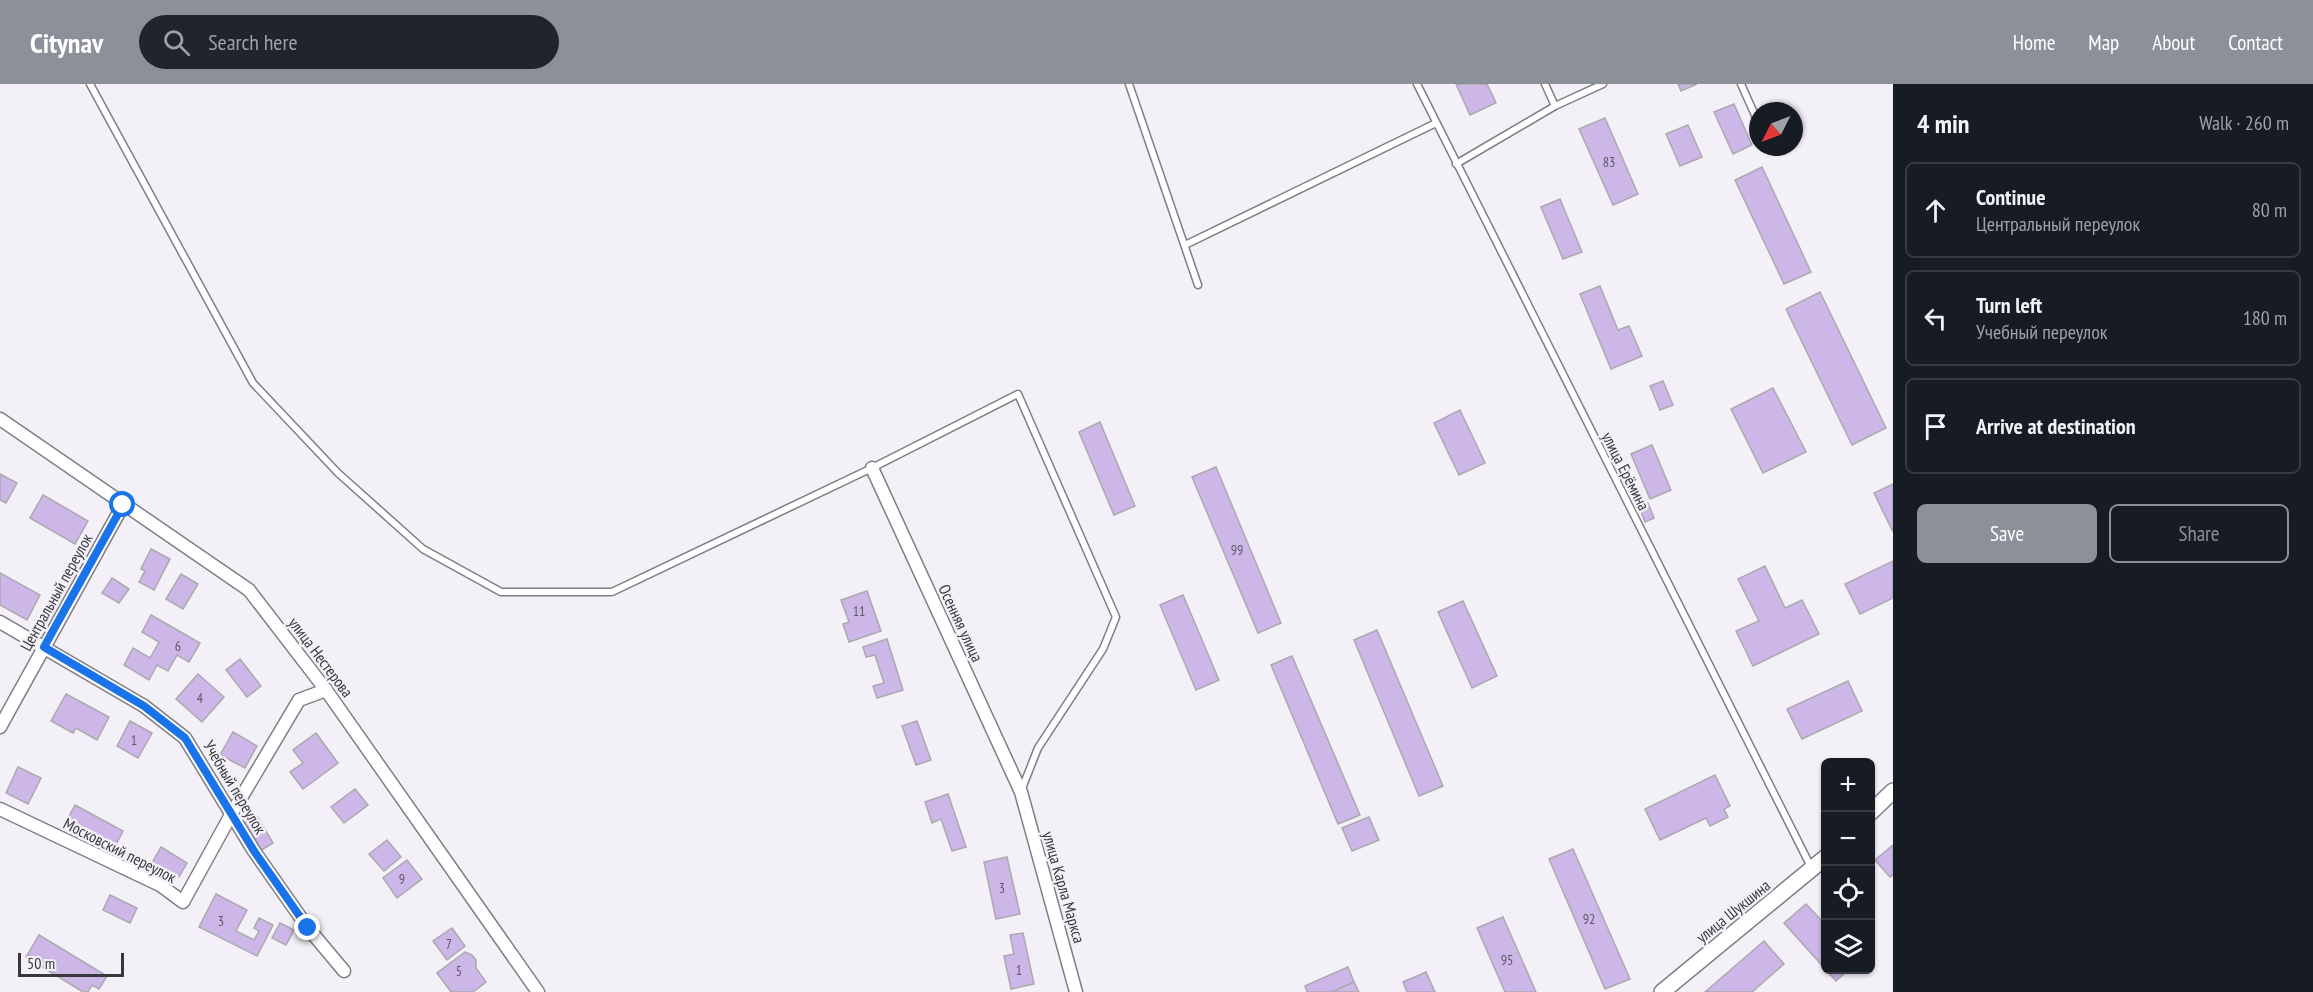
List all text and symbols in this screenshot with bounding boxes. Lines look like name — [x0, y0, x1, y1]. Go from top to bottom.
search box — [139, 15, 559, 69]
text: Citynav — [30, 24, 103, 61]
icon: search — [160, 26, 193, 59]
text: Search here — [208, 28, 298, 56]
text: Home — [2013, 29, 2055, 56]
text: Map — [2088, 29, 2119, 56]
text: About — [2152, 29, 2195, 56]
text: Contact — [2228, 29, 2283, 56]
north arrow — [1749, 102, 1803, 156]
text: 4 min — [1917, 107, 1970, 140]
text: Walk · 260 m — [2199, 110, 2289, 136]
house number: 83 — [1603, 153, 1615, 171]
text: Continue — [1976, 183, 2046, 211]
icon: ahead — [1919, 194, 1952, 227]
text: 80 m — [2252, 197, 2287, 223]
text: Центральный переулок — [1976, 211, 2140, 237]
text: Turn left — [1976, 291, 2042, 319]
icon: left — [1919, 302, 1952, 335]
text: 180 m — [2243, 305, 2287, 331]
text: Учебный переулок — [1976, 319, 2108, 345]
icon: arrive — [1919, 410, 1952, 443]
text: Arrive at destination — [1976, 412, 2136, 440]
street label: улица Ерёмина — [1598, 428, 1654, 514]
route start — [109, 491, 135, 517]
button: Save — [1917, 504, 2097, 563]
button: Share — [2109, 504, 2289, 563]
street label: Центральный переулок — [15, 529, 97, 654]
house number: 99 — [1231, 541, 1243, 559]
street label: Осенняя улица — [934, 581, 988, 665]
house number: 11 — [853, 602, 865, 620]
street label: улица Нестерова — [284, 613, 358, 701]
house number: 6 — [175, 637, 181, 655]
house number: 4 — [197, 689, 204, 707]
house number: 1 — [131, 731, 137, 749]
street label: Учебный переулок — [199, 737, 271, 838]
map controls — [1821, 758, 1875, 974]
button: + — [1821, 758, 1875, 812]
button: − — [1821, 812, 1875, 866]
street label: Московский переулок — [60, 813, 180, 887]
street label: улица Карла Маркса — [1038, 829, 1090, 945]
button: locate — [1821, 866, 1875, 920]
house number: 9 — [399, 870, 405, 888]
street label: улица Шукшина — [1692, 875, 1774, 947]
house number: 3 — [999, 879, 1005, 897]
house number: 92 — [1583, 910, 1595, 928]
house number: 3 — [218, 912, 224, 930]
route end — [294, 914, 320, 940]
button: layers — [1821, 920, 1875, 974]
house number: 7 — [446, 935, 452, 953]
scale bar — [18, 950, 124, 978]
house number: 95 — [1501, 951, 1513, 969]
text: 50 m — [27, 953, 55, 973]
house number: 1 — [1016, 961, 1022, 979]
house number: 5 — [456, 962, 462, 980]

